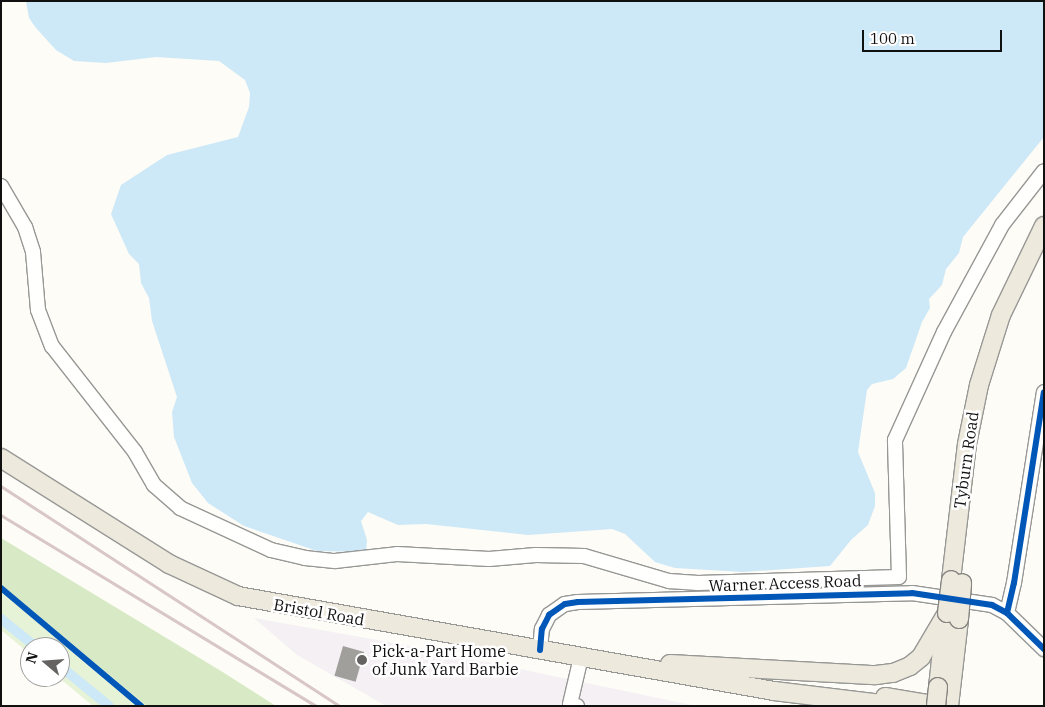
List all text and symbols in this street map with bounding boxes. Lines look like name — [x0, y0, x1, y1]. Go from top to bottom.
scale bar — [865, 20, 1005, 52]
text: 100 m — [870, 29, 915, 48]
street label: Tyburn Road — [950, 410, 982, 510]
street label: Warner Access Road — [708, 571, 862, 595]
street label: Bristol Road — [272, 595, 366, 629]
north arrow — [20, 637, 70, 687]
place label: Pick-a-Part Home of Junk Yard Barbie — [372, 641, 519, 679]
text: N — [21, 650, 42, 666]
marker: Pick-a-Part Home of Junk Yard Barbie — [356, 654, 368, 666]

